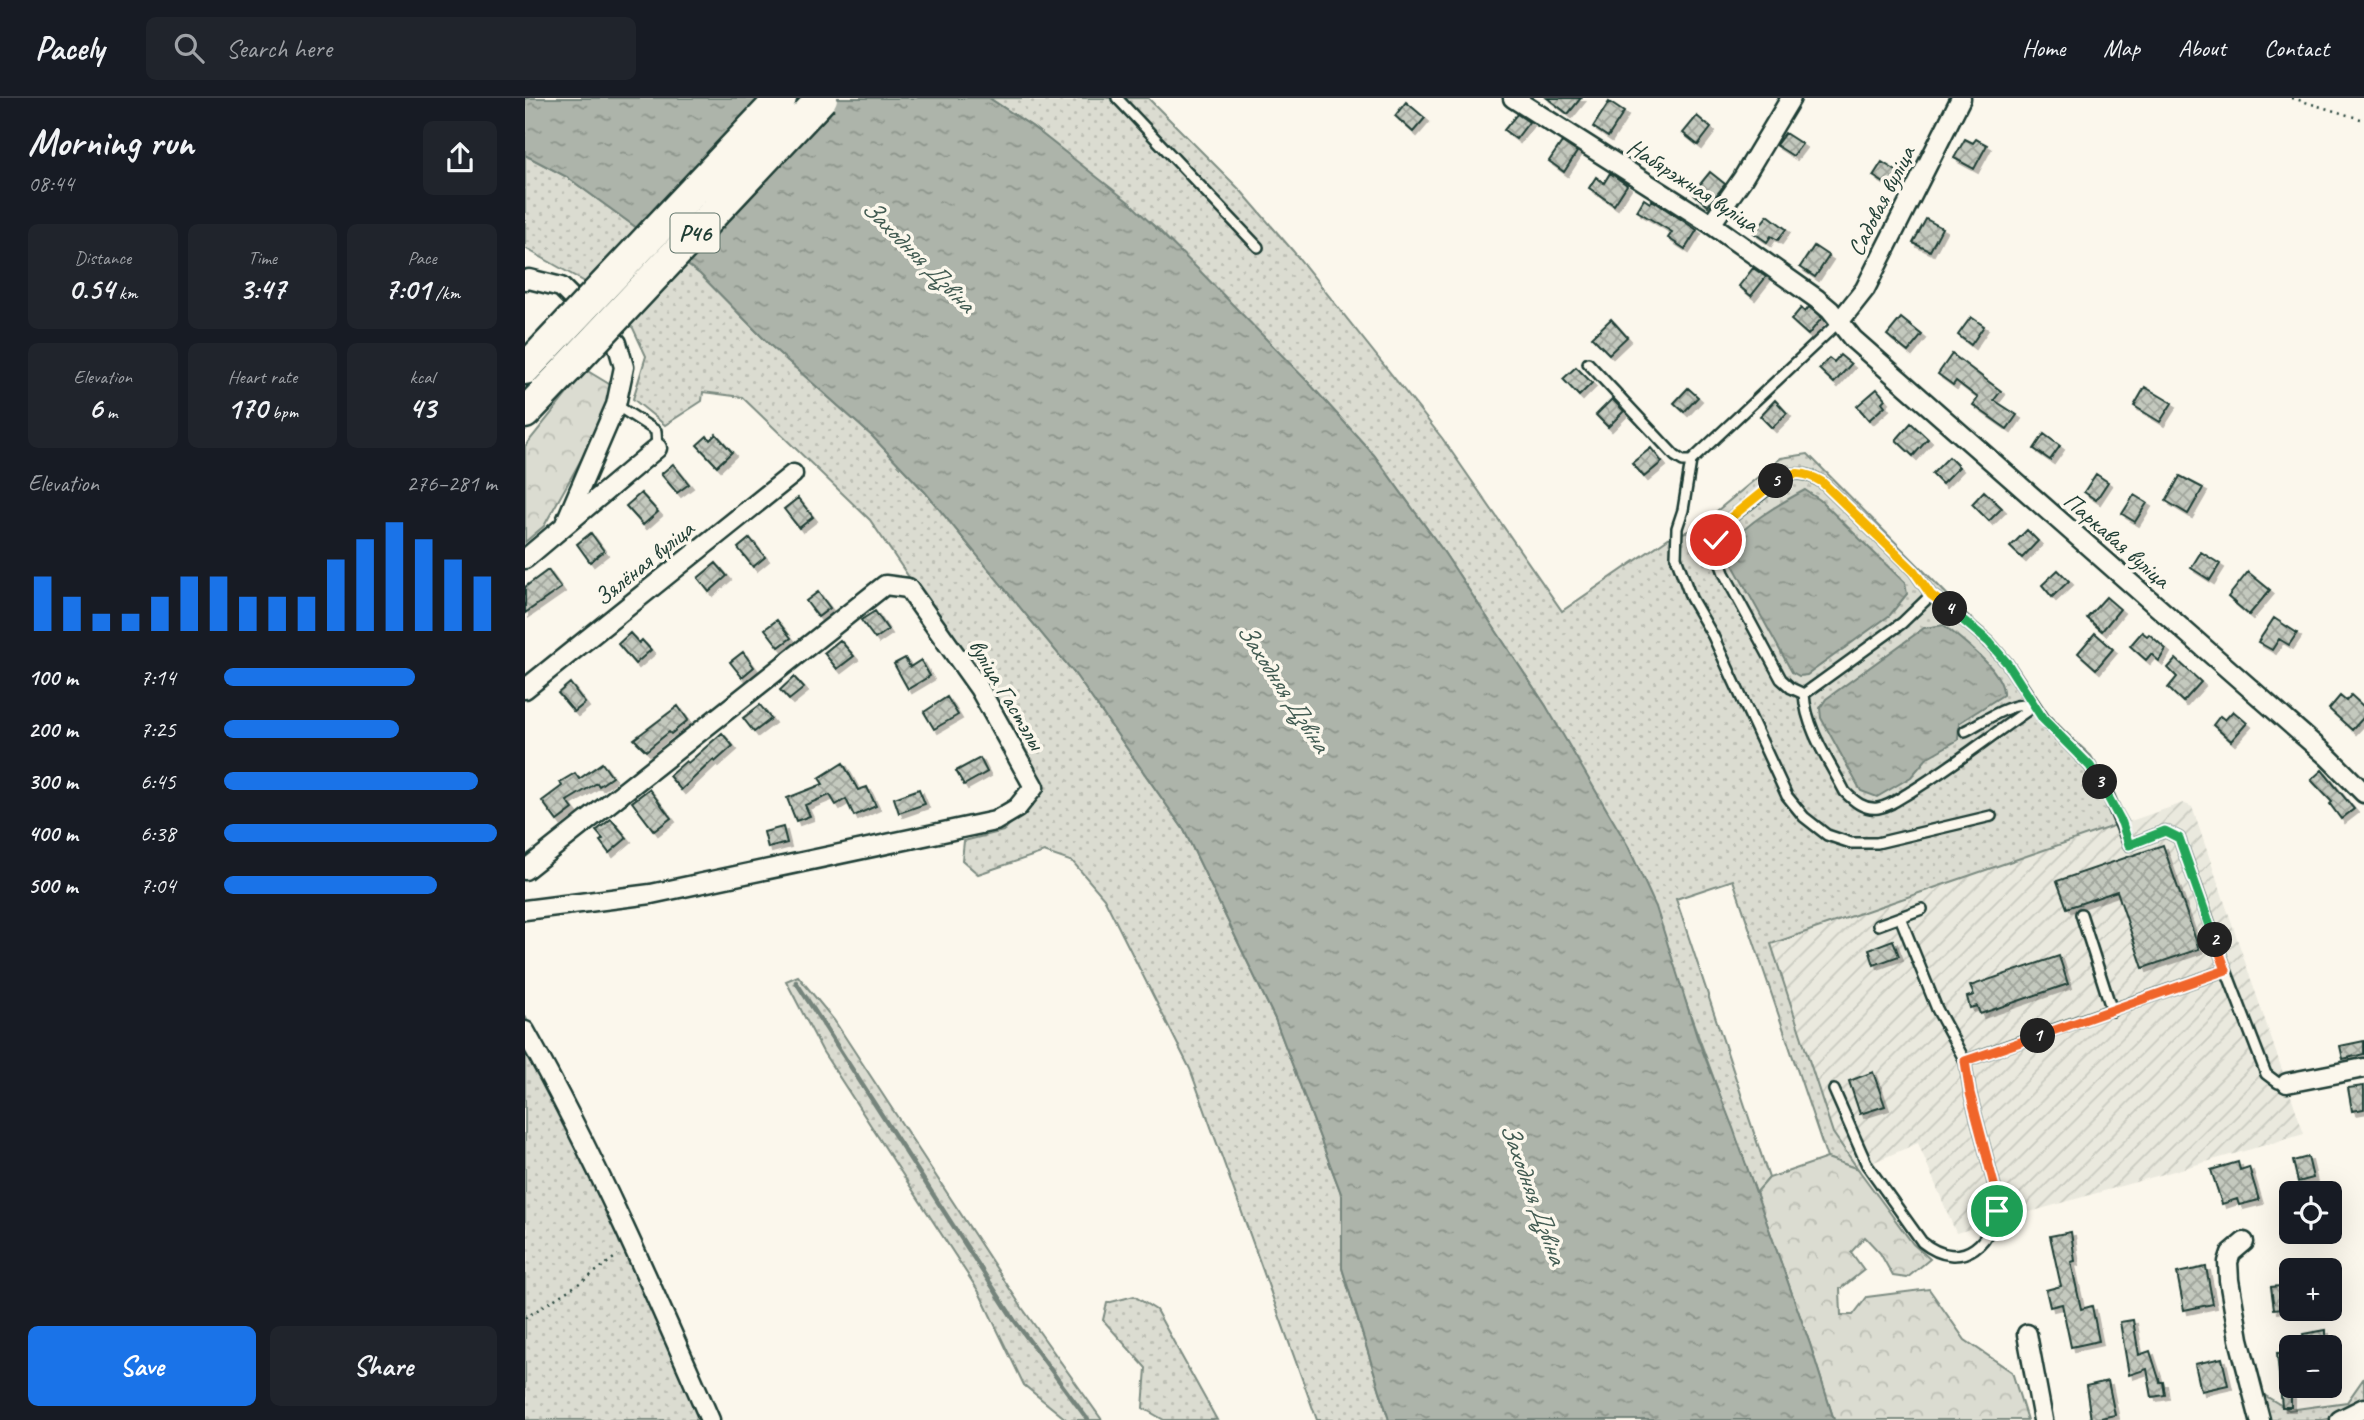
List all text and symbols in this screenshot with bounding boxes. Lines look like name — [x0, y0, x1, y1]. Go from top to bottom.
search box — [146, 17, 636, 80]
text: Pacely — [35, 27, 104, 69]
icon: search — [170, 29, 208, 67]
text: Search here — [226, 32, 332, 65]
text: Home — [2022, 33, 2065, 63]
text: Map — [2103, 33, 2140, 63]
text: About — [2178, 33, 2226, 63]
text: Contact — [2264, 33, 2329, 63]
text: Morning run — [28, 119, 194, 166]
button: share — [423, 121, 497, 195]
street label: Набярэжная вуліца — [1622, 131, 1766, 239]
street label: Садовая вуліца — [1841, 140, 1922, 261]
text: 08:44 — [28, 169, 74, 198]
water label: Заходняя Дзвіна — [855, 191, 984, 321]
road number: Р46 — [671, 214, 719, 252]
text: Distance — [74, 246, 131, 270]
text: Time — [248, 246, 277, 270]
text: Pace — [408, 246, 437, 270]
text: 0.54 — [68, 270, 114, 308]
text: 3:47 — [239, 270, 286, 308]
text: 7:01 — [384, 270, 431, 308]
text: km — [114, 281, 137, 305]
text: /km — [431, 281, 460, 305]
text: Elevation — [74, 365, 132, 389]
text: Heart rate — [228, 365, 297, 389]
text: kcal — [410, 365, 435, 389]
text: 6 — [88, 389, 102, 427]
text: 170 — [227, 389, 267, 427]
text: 43 — [409, 389, 436, 427]
text: m — [102, 400, 118, 424]
text: bpm — [267, 400, 298, 424]
pin: 5 — [1759, 464, 1793, 498]
text: 5 — [1771, 468, 1780, 492]
text: Elevation — [28, 469, 99, 498]
text: 276–281 m — [406, 469, 497, 498]
street label: Паркавая вуліца — [2057, 486, 2178, 595]
pin — [1686, 510, 1746, 570]
street label: Зялёная вуліца — [588, 513, 701, 612]
icon: check — [1697, 521, 1735, 559]
pin: 4 — [1933, 592, 1967, 626]
text: 4 — [1945, 596, 1954, 620]
water label: Заходняя Дзвіна — [1230, 616, 1339, 760]
street label: вуліца Гастэлы — [962, 633, 1053, 757]
text: 100 m — [28, 663, 78, 692]
text: 7:14 — [140, 663, 176, 692]
text: 200 m — [28, 715, 78, 744]
text: 7:25 — [140, 715, 176, 744]
pin: 3 — [2083, 764, 2117, 800]
text: 300 m — [28, 767, 78, 796]
text: 6:45 — [140, 767, 176, 796]
text: 3 — [2095, 769, 2104, 793]
text: 400 m — [28, 819, 78, 848]
text: 6:38 — [140, 819, 176, 848]
text: 500 m — [28, 871, 77, 900]
text: 7:04 — [140, 871, 176, 900]
pin: 2 — [2197, 922, 2233, 958]
text: 2 — [2210, 927, 2219, 951]
pin: 1 — [2021, 1018, 2055, 1054]
text: 1 — [2033, 1023, 2042, 1047]
water label: Заходняя Дзвіна — [1493, 1118, 1575, 1271]
pin — [1967, 1181, 2027, 1241]
map controls — [2279, 1181, 2342, 1398]
button: locate — [2279, 1181, 2342, 1244]
icon: arrive — [1978, 1192, 2016, 1230]
button: + — [2279, 1258, 2342, 1321]
button: Save — [28, 1326, 256, 1406]
button: Share — [270, 1326, 497, 1406]
button: − — [2279, 1335, 2342, 1398]

